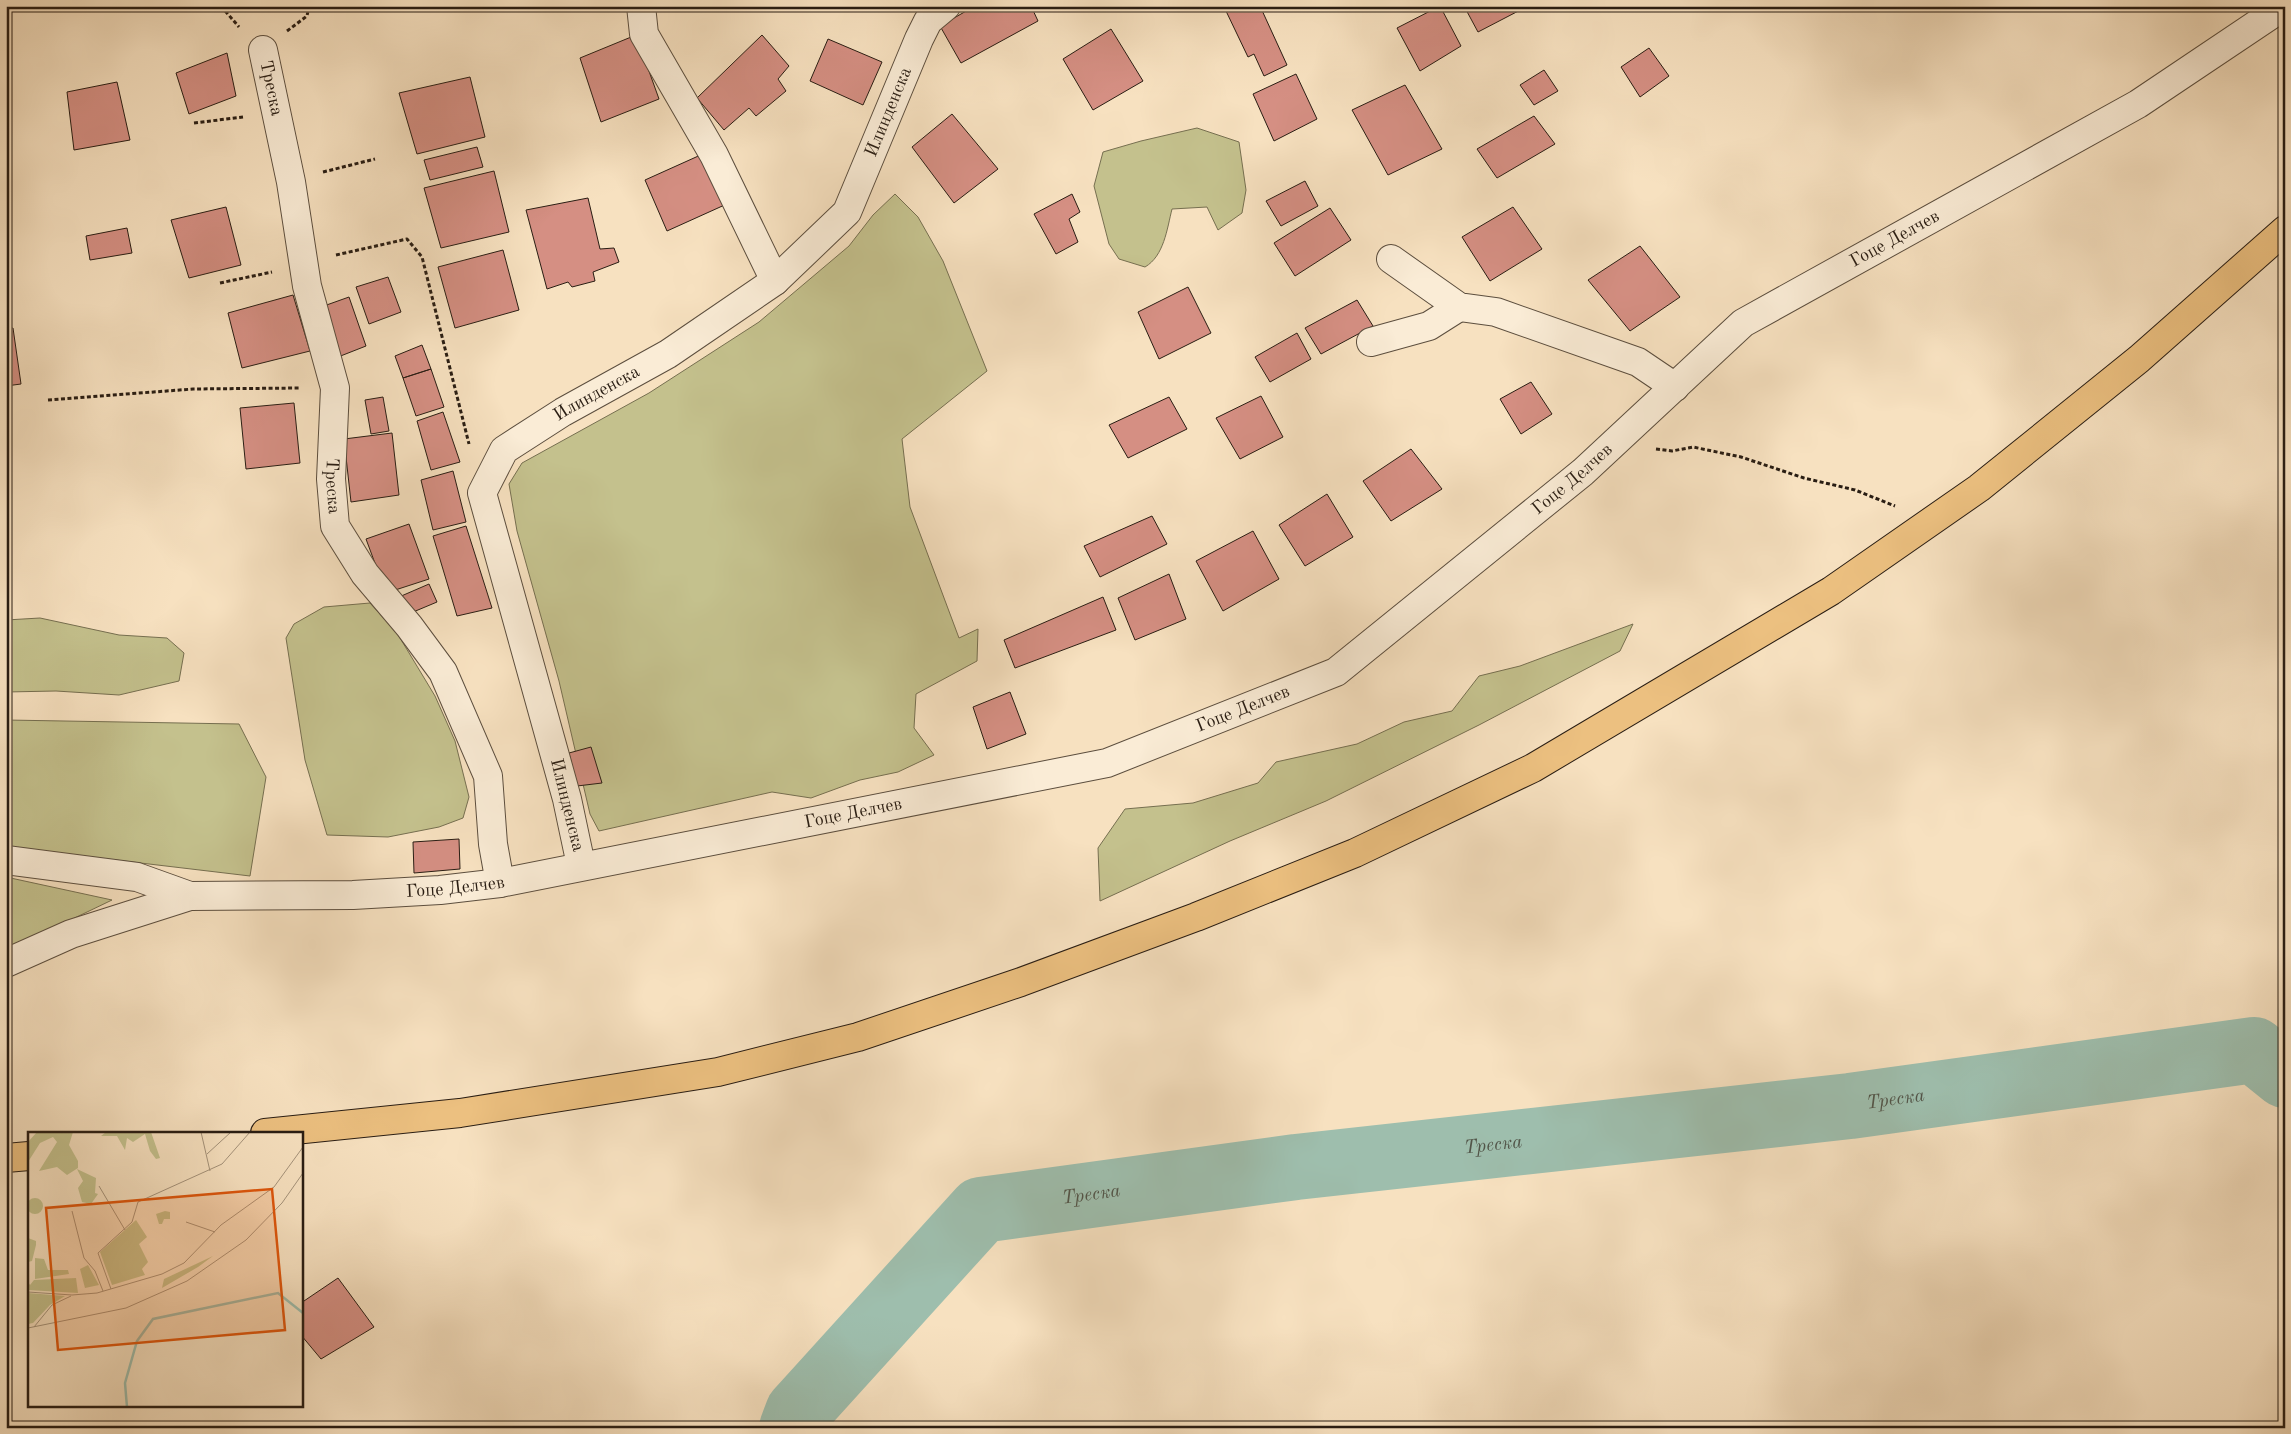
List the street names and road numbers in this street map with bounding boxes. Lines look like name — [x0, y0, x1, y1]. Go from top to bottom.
street label: Треска — [256, 59, 286, 118]
street label: Илинденска — [862, 65, 915, 160]
street label: Гоце Делчев — [1847, 207, 1942, 271]
street label: Илинденска — [550, 362, 643, 425]
street label: Гоце Делчев — [1529, 440, 1616, 518]
street label: Треска — [322, 457, 343, 515]
street label: Гоце Делчев — [1194, 682, 1292, 736]
street label: Илинденска — [547, 757, 587, 853]
street label: Гоце Делчев — [803, 795, 904, 832]
street label: Гоце Делчев — [405, 873, 506, 901]

